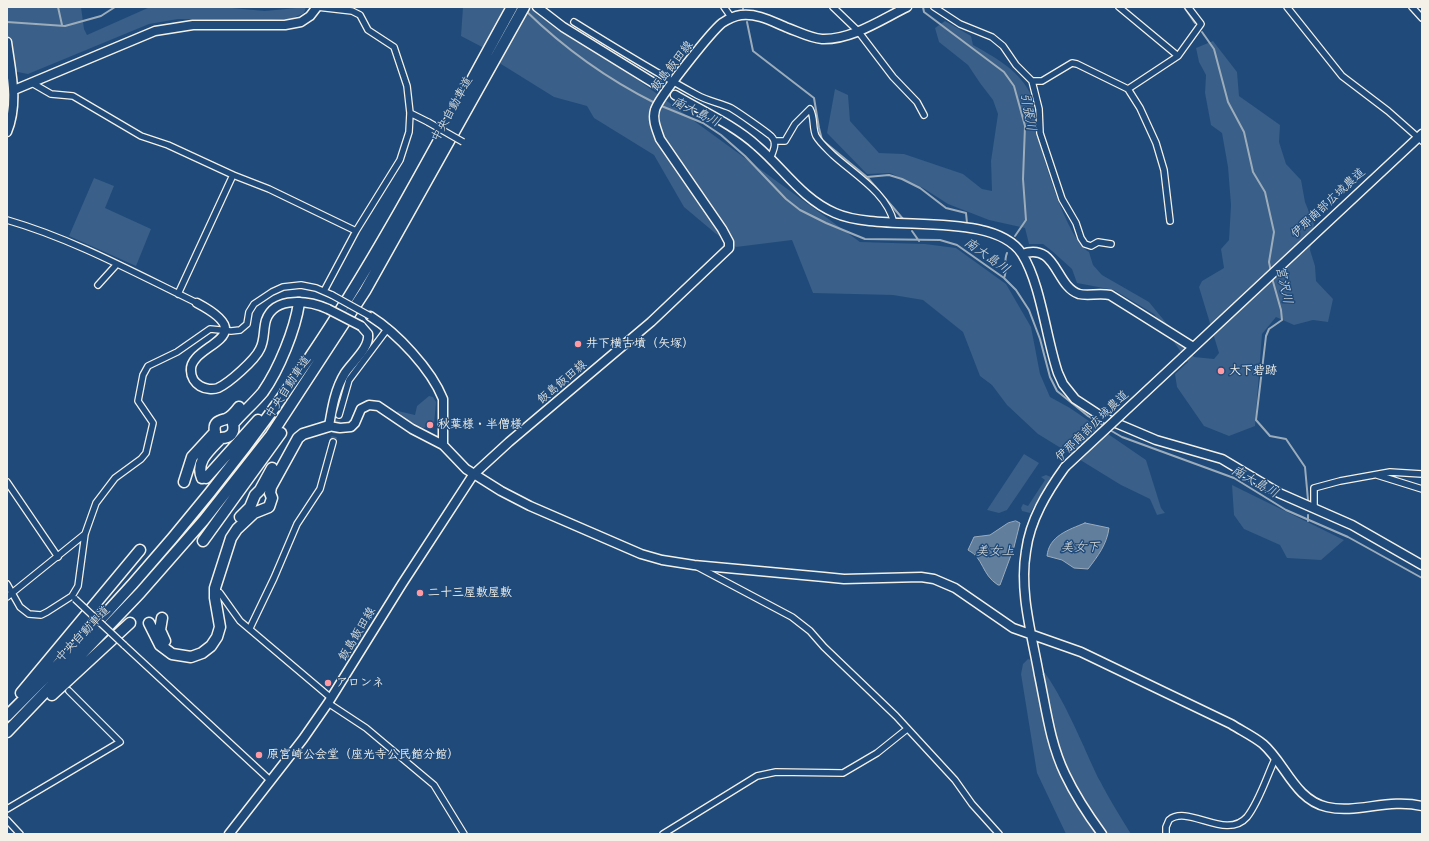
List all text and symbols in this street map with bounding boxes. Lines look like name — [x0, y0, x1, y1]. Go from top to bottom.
street label: 飯島飯田線 — [648, 38, 696, 94]
street label: 中央自動車道 — [428, 74, 476, 144]
water label: 引張川 — [1017, 91, 1039, 133]
water label: 南大島川 — [669, 94, 723, 130]
street label: 伊那南部広域農道 — [1288, 165, 1368, 241]
water label: 南大島川 — [961, 235, 1013, 277]
water label: 宮沢川 — [1272, 264, 1296, 306]
place label: 井下横古墳（矢塚） — [586, 337, 694, 351]
marker: 井下横古墳（矢塚） — [573, 339, 583, 349]
street label: 中央自動車道 — [262, 353, 314, 421]
street label: 飯島飯田線 — [534, 357, 590, 407]
place label: 大下砦跡 — [1229, 364, 1277, 378]
marker: 大下砦跡 — [1216, 366, 1226, 376]
street label: 伊那南部広域農道 — [1052, 387, 1132, 465]
place label: 秋葉様・半僧様 — [438, 418, 522, 432]
marker: 秋葉様・半僧様 — [425, 420, 435, 430]
water label: 南大島川 — [1228, 463, 1282, 501]
water label: 美女下 — [1061, 539, 1099, 555]
water label: 美女上 — [976, 543, 1014, 559]
place label: 二十三屋敷屋敷 — [428, 586, 512, 600]
marker: 二十三屋敷屋敷 — [415, 588, 425, 598]
street label: 中央自動車道 — [53, 603, 113, 665]
street label: 飯島飯田線 — [335, 605, 379, 663]
place label: アロンネ — [336, 676, 384, 690]
marker: アロンネ — [323, 678, 333, 688]
place label: 原宮崎公会堂（座光寺公民館分館） — [267, 748, 459, 762]
marker: 原宮崎公会堂（座光寺公民館分館） — [254, 750, 264, 760]

